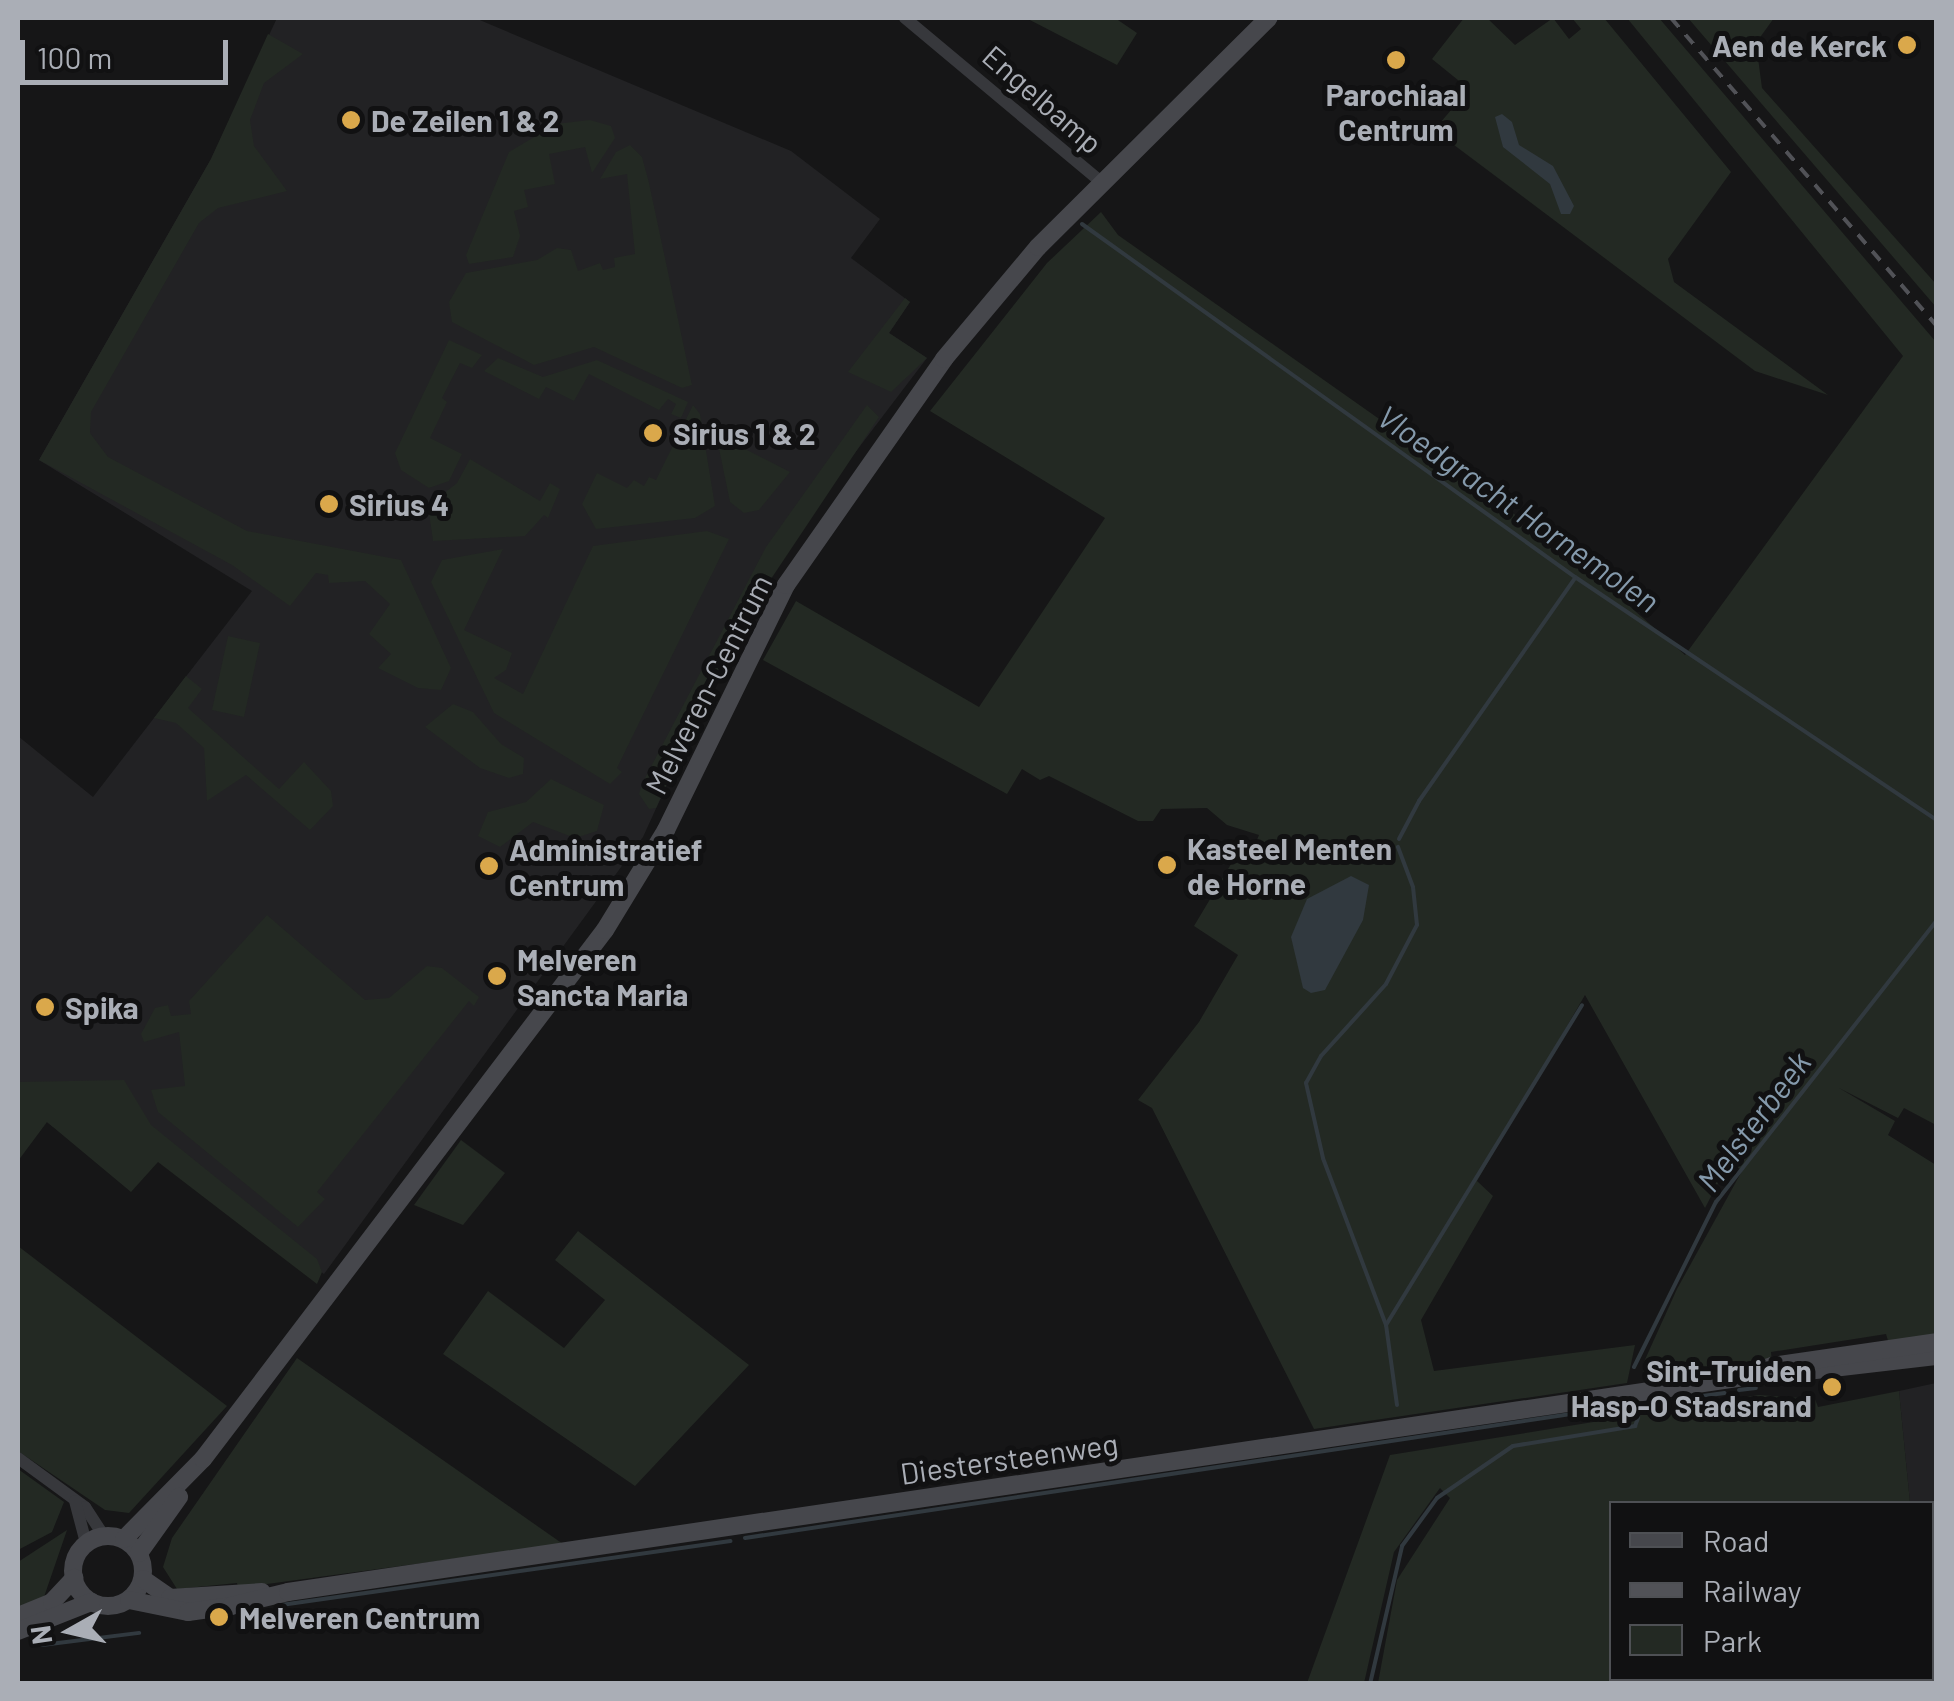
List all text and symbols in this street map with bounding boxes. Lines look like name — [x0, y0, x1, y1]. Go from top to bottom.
scale bar — [25, 20, 232, 82]
place label: Aen de Kerck — [1712, 27, 1887, 63]
marker: Aen de Kerck — [1896, 34, 1918, 56]
street label: Engelbamp — [976, 37, 1110, 161]
text: 100 m — [37, 39, 112, 75]
marker: Parochiaal Centrum — [1385, 49, 1407, 71]
place label: Parochiaal Centrum — [1326, 76, 1466, 146]
place label: De Zeilen 1 & 2 — [371, 102, 559, 138]
marker: De Zeilen 1 & 2 — [340, 109, 362, 131]
water label: Vloedgracht Hornemolen — [1371, 396, 1667, 620]
place label: Sirius 1 & 2 — [673, 415, 816, 451]
marker: Sirius 1 & 2 — [642, 422, 664, 444]
place label: Sirius 4 — [349, 486, 449, 522]
marker: Sirius 4 — [318, 493, 340, 515]
street label: Melveren-Centrum — [637, 568, 779, 800]
place label: Kasteel Menten de Horne — [1187, 830, 1392, 900]
place label: Administratief Centrum — [509, 831, 702, 902]
marker: Kasteel Menten de Horne — [1156, 854, 1178, 876]
marker: Administratief Centrum — [478, 855, 500, 877]
place label: Melveren Sancta Maria — [517, 941, 688, 1012]
marker: Melveren Sancta Maria — [486, 965, 508, 987]
place label: Spika — [65, 989, 139, 1025]
marker: Spika — [34, 996, 56, 1018]
water label: Melsterbeek — [1688, 1044, 1818, 1198]
place label: Sint-Truiden Hasp-O Stadsrand — [1571, 1352, 1812, 1422]
marker: Sint-Truiden Hasp-O Stadsrand — [1821, 1376, 1843, 1398]
street label: Diestersteenweg — [898, 1425, 1120, 1491]
legend — [1609, 1501, 1934, 1681]
text: Road — [1703, 1522, 1769, 1558]
text: Railway — [1703, 1572, 1802, 1608]
north arrow — [20, 1581, 120, 1681]
place label: Melveren Centrum — [239, 1599, 480, 1635]
marker: Melveren Centrum — [208, 1606, 230, 1628]
text: Park — [1703, 1622, 1762, 1658]
text: N — [22, 1624, 58, 1647]

